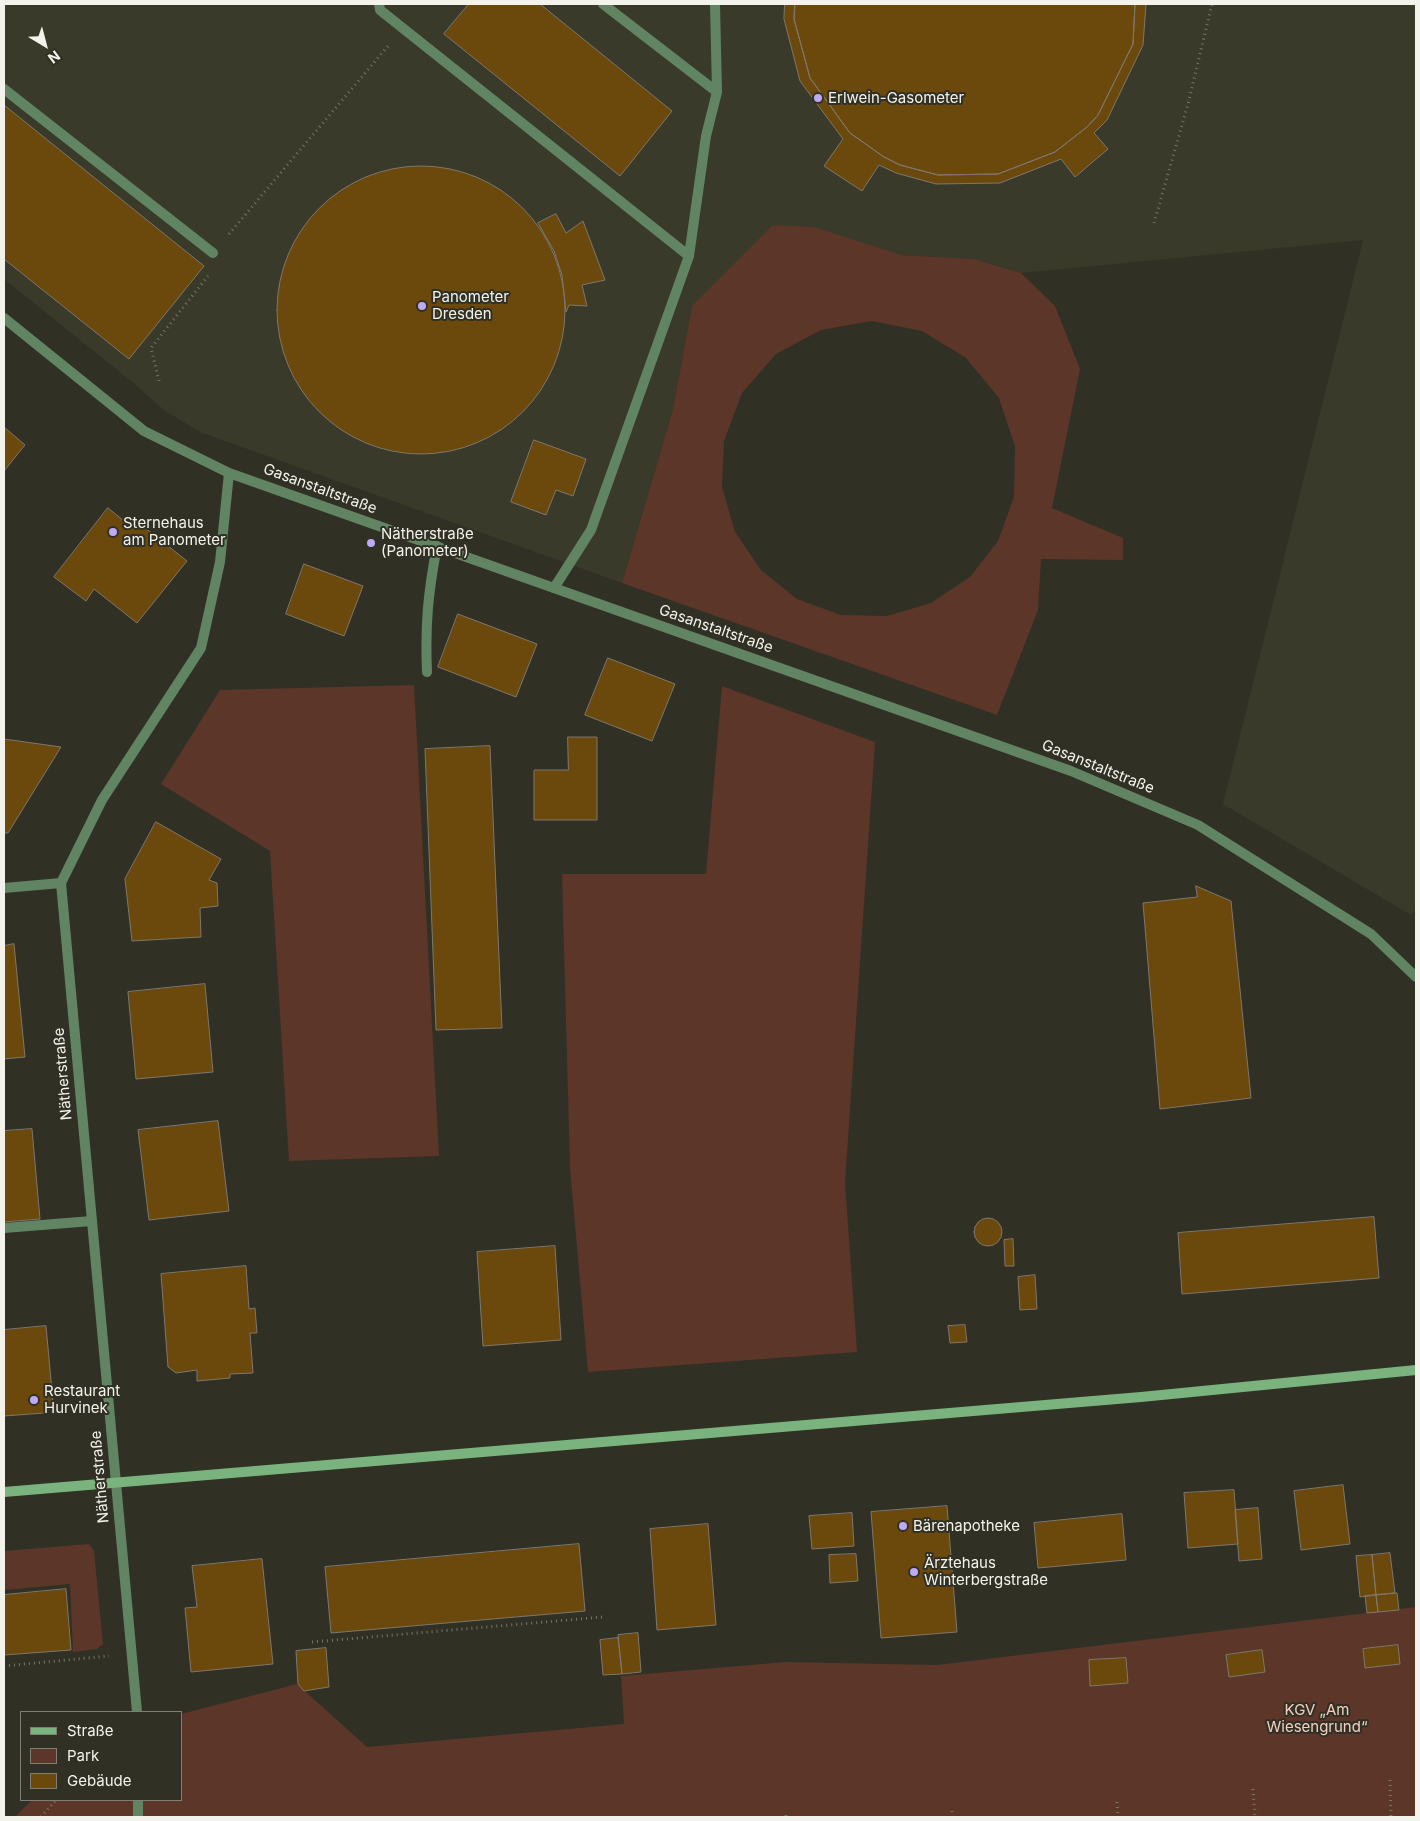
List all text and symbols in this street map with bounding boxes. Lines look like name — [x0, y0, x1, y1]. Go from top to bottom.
north arrow — [20, 20, 70, 70]
text: N — [45, 47, 64, 67]
place label: Erlwein-Gasometer — [828, 89, 964, 107]
marker: Erlwein-Gasometer — [812, 92, 824, 104]
place label: Panometer Dresden — [432, 288, 509, 323]
marker: Panometer Dresden — [416, 300, 428, 312]
street label: Gasanstaltstraße — [261, 460, 379, 518]
place label: Sternehaus am Panometer — [123, 514, 226, 549]
place label: Nätherstraße (Panometer) — [381, 525, 474, 560]
marker: Sternehaus am Panometer — [107, 526, 119, 538]
marker: Nätherstraße (Panometer) — [365, 537, 377, 549]
street label: Gasanstaltstraße — [657, 601, 775, 657]
street label: Gasanstaltstraße — [1039, 736, 1157, 798]
street label: Nätherstraße — [50, 1027, 76, 1121]
place label: Restaurant Hurvinek — [44, 1382, 120, 1417]
marker: Restaurant Hurvinek — [28, 1394, 40, 1406]
street label: Nätherstraße — [87, 1430, 113, 1524]
place label: Bärenapotheke — [913, 1517, 1020, 1535]
marker: Bärenapotheke — [897, 1520, 909, 1532]
place label: Ärztehaus Winterbergstraße — [924, 1554, 1048, 1589]
marker: Ärztehaus Winterbergstraße — [908, 1566, 920, 1578]
park label: KGV „Am Wiesengrund“ — [1266, 1701, 1368, 1736]
legend — [20, 1711, 182, 1801]
text: Straße — [67, 1721, 114, 1740]
text: Park — [67, 1746, 99, 1765]
text: Gebäude — [67, 1771, 132, 1790]

